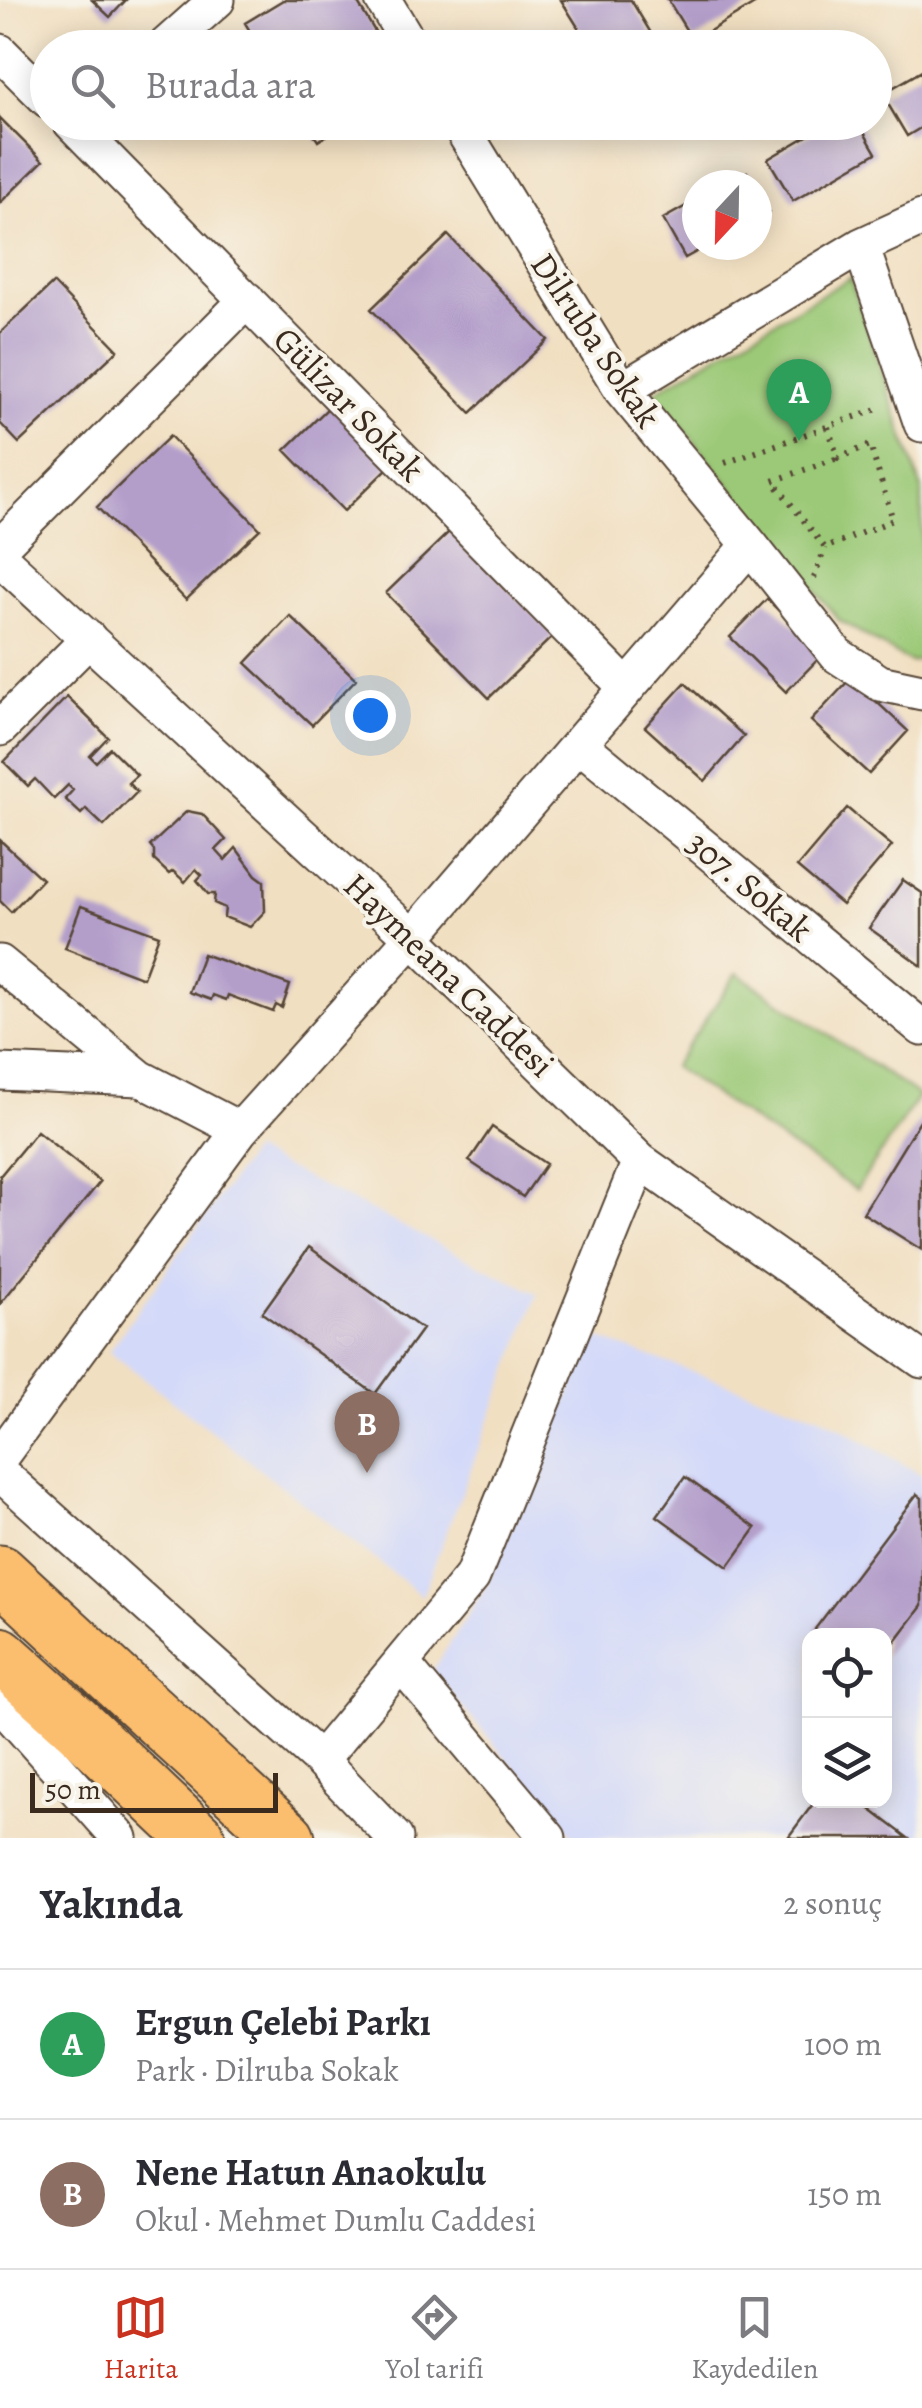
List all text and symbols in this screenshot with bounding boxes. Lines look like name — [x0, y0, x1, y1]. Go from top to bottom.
search box — [30, 30, 892, 140]
icon: search — [65, 58, 120, 113]
text: Burada ara — [145, 59, 315, 111]
north arrow — [682, 170, 772, 260]
street label: Dilruba Sokak — [520, 243, 672, 437]
street label: Gülizar Sokak — [263, 316, 435, 492]
pin: A — [766, 358, 832, 441]
your location — [345, 690, 396, 741]
street label: 307. Sokak — [677, 819, 823, 953]
street label: Haymeana Caddesi — [333, 862, 565, 1088]
pin: B — [334, 1390, 400, 1473]
map controls — [802, 1628, 892, 1808]
button: locate — [802, 1628, 892, 1718]
button: layers — [802, 1718, 892, 1808]
scale bar — [30, 1768, 278, 1812]
text: 50 m — [45, 1771, 101, 1809]
text: Yakında — [40, 1875, 183, 1932]
text: 2 sonuç — [783, 1881, 882, 1925]
text: Ergun Çelebi Parkı — [135, 1996, 431, 2048]
text: A — [62, 2022, 83, 2066]
text: 100 m — [804, 2022, 882, 2066]
text: Park · Dilruba Sokak — [135, 2048, 399, 2092]
text: Nene Hatun Anaokulu — [135, 2146, 486, 2198]
text: B — [62, 2172, 83, 2216]
text: 150 m — [807, 2172, 882, 2216]
text: Okul · Mehmet Dumlu Caddesi — [135, 2198, 536, 2242]
tab: Harita — [104, 2290, 178, 2388]
tab: Yol tarifi — [386, 2290, 484, 2388]
tab: Kaydedilen — [691, 2290, 818, 2388]

